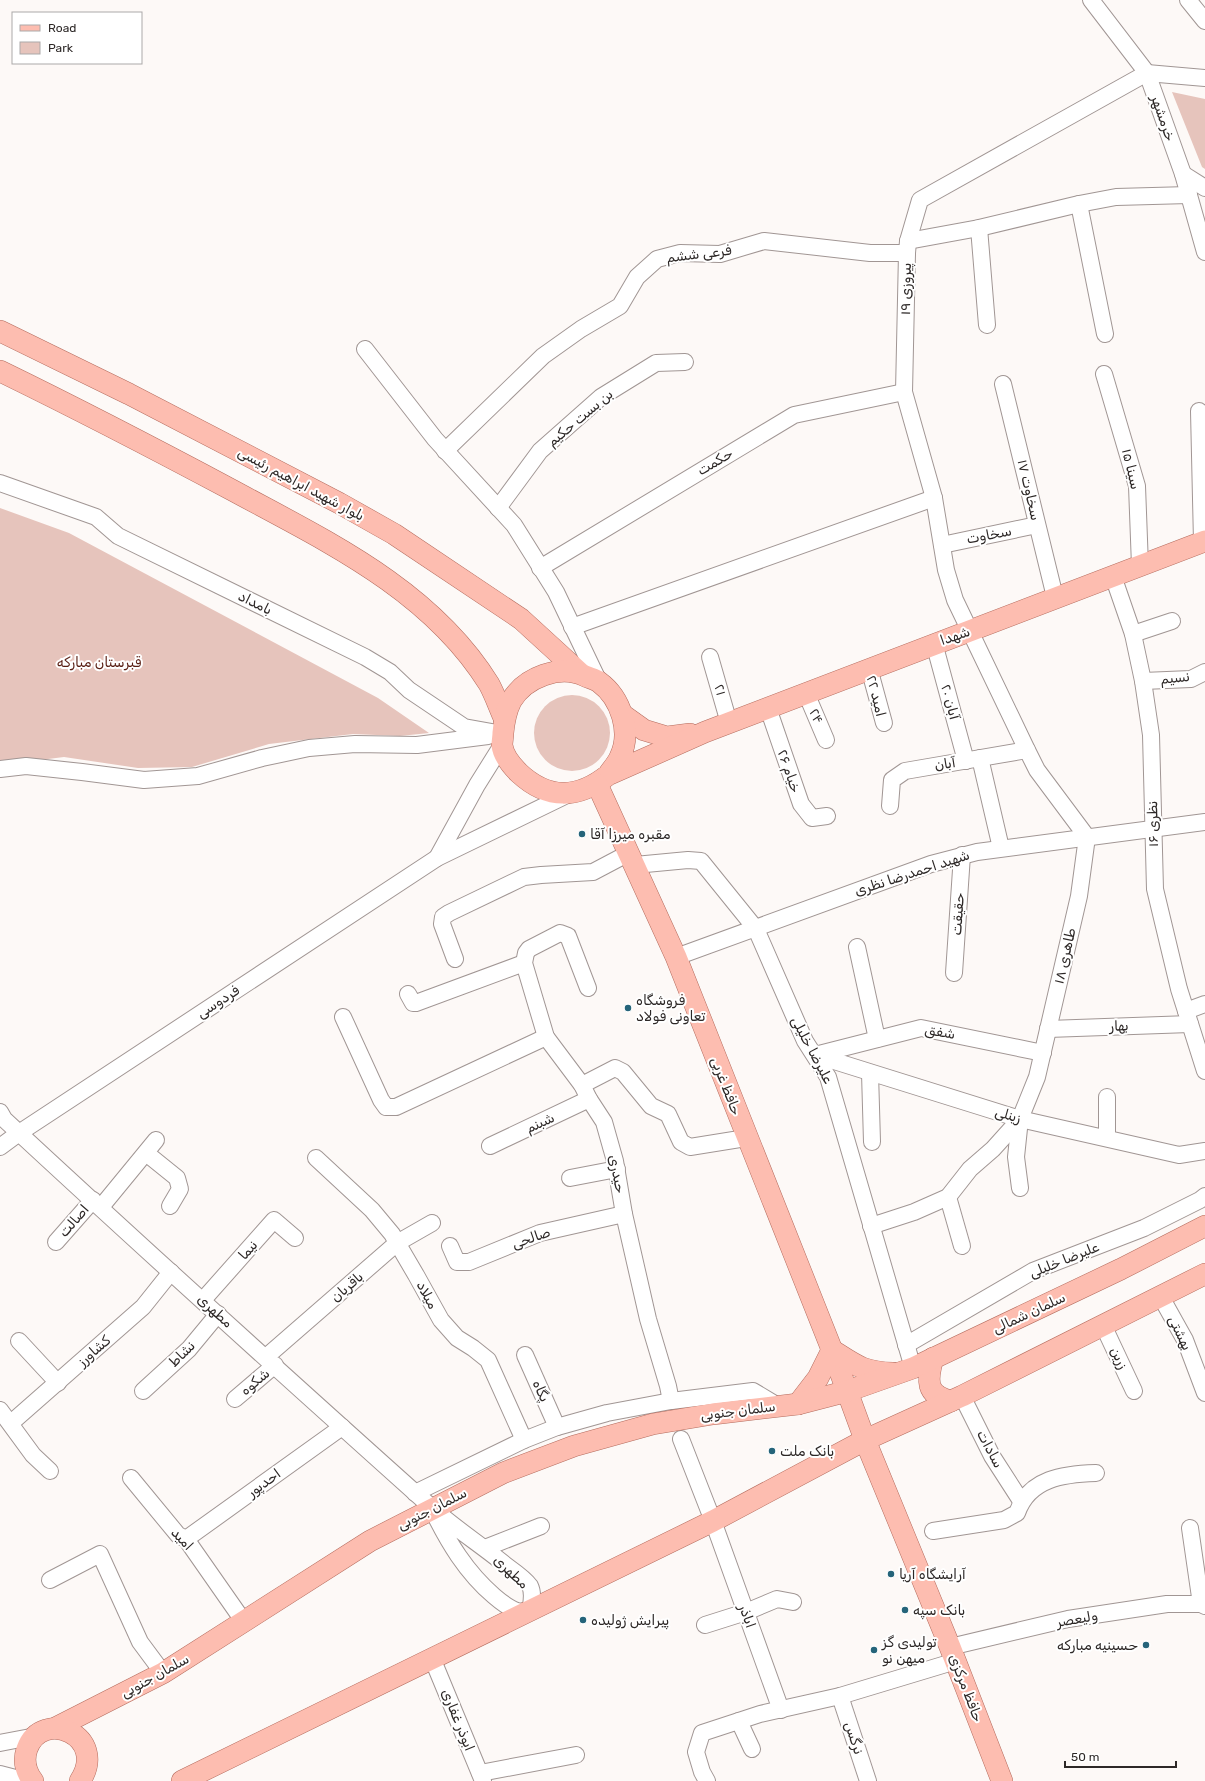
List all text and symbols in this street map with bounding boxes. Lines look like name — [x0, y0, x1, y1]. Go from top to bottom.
legend — [12, 12, 142, 64]
text: Road — [48, 21, 76, 35]
text: Park — [48, 41, 74, 55]
street label: خرمشهر — [1147, 92, 1179, 144]
street label: فرعی ششم — [665, 242, 733, 266]
street label: پیروزی ۱۹ — [897, 263, 916, 315]
street label: بن بست حکیم — [544, 386, 616, 450]
street label: بلوار شهید ابراهیم رئیسی — [235, 443, 367, 525]
street label: حکمت — [694, 445, 736, 479]
street label: سینا ۱۵ — [1118, 447, 1144, 491]
street label: سخاوت ۱۷ — [1014, 458, 1044, 522]
street label: سخاوت — [965, 522, 1013, 548]
street label: بامداد — [235, 587, 275, 619]
street label: شهدا — [938, 623, 972, 649]
park label: قبرستان مبارکه — [57, 654, 142, 671]
street label: نسیم — [1159, 668, 1191, 688]
street label: امید ۲۲ — [863, 674, 889, 718]
street label: ۲۱ — [710, 682, 730, 698]
street label: آبان ۲۰ — [937, 682, 963, 722]
street label: ۲۴ — [805, 706, 827, 726]
street label: خیام ۲۶ — [773, 747, 804, 795]
street label: آبان — [933, 754, 957, 774]
street label: نظری ۱۶ — [1144, 801, 1162, 847]
place label: مقبره میرزا آقا — [590, 826, 671, 843]
marker: مقبره میرزا آقا — [577, 829, 587, 839]
street label: شهید احمدرضا نظری — [852, 846, 972, 900]
street label: حقیقت — [948, 892, 968, 936]
street label: طاهری ۱۸ — [1050, 926, 1080, 986]
street label: فردوسی — [193, 982, 243, 1022]
place label: فروشگاه تعاونی فولاد — [636, 992, 706, 1025]
marker: فروشگاه تعاونی فولاد — [623, 1003, 633, 1013]
street label: علیرضا خلیلی — [787, 1013, 837, 1087]
street label: بهار — [1108, 1017, 1129, 1035]
street label: شفق — [923, 1021, 957, 1043]
street label: حافظ غربی — [707, 1054, 745, 1118]
street label: زینلی — [993, 1103, 1023, 1127]
street label: شبنم — [523, 1109, 557, 1137]
street label: حیدری — [605, 1153, 629, 1195]
street label: اصالت — [55, 1201, 93, 1241]
street label: صالحی — [509, 1223, 553, 1253]
street label: نیما — [235, 1237, 261, 1263]
street label: علیرضا خلیلی — [1027, 1238, 1102, 1282]
street label: باقریان — [327, 1268, 367, 1306]
street label: میلاد — [413, 1278, 441, 1312]
street label: سلمان شمالی — [990, 1289, 1068, 1337]
street label: مطهری — [194, 1291, 236, 1331]
street label: بهشتی — [1164, 1313, 1196, 1353]
street label: کشاورز — [73, 1332, 115, 1371]
street label: نشاط — [165, 1337, 199, 1371]
street label: زرین — [1107, 1344, 1131, 1372]
street label: شکوه — [237, 1365, 273, 1399]
street label: پگاه — [528, 1377, 553, 1405]
street label: سلمان جنوبی — [699, 1398, 777, 1424]
street label: سادات — [973, 1427, 1007, 1471]
place label: بانک ملت — [780, 1443, 834, 1460]
marker: بانک ملت — [767, 1446, 777, 1456]
street label: احدپور — [243, 1465, 285, 1502]
street label: سلمان جنوبی — [394, 1484, 470, 1534]
street label: امید — [167, 1524, 197, 1554]
street label: مطهری — [490, 1552, 532, 1593]
place label: آرایشگاه آریا — [899, 1566, 966, 1583]
marker: آرایشگاه آریا — [886, 1569, 896, 1579]
street label: اباذر — [735, 1601, 759, 1630]
place label: بانک سپه — [913, 1602, 965, 1620]
marker: بانک سپه — [900, 1605, 910, 1615]
street label: ولیعصر — [1054, 1607, 1099, 1631]
place label: پیرایش ژولیده — [591, 1612, 669, 1630]
marker: پیرایش ژولیده — [578, 1615, 588, 1625]
place label: تولیدی گز میهن نو — [881, 1634, 937, 1667]
place label: حسینیه مبارکه — [1057, 1637, 1138, 1654]
marker: حسینیه مبارکه — [1141, 1640, 1151, 1650]
marker: تولیدی گز میهن نو — [869, 1645, 879, 1655]
street label: سلمان جنوبی — [118, 1650, 192, 1702]
street label: حافظ مرکزی — [945, 1652, 987, 1725]
street label: ابوذر غفاری — [438, 1686, 478, 1754]
street label: نرگس — [841, 1719, 867, 1757]
scale bar — [1065, 1743, 1176, 1769]
text: 50 m — [1071, 1750, 1099, 1764]

